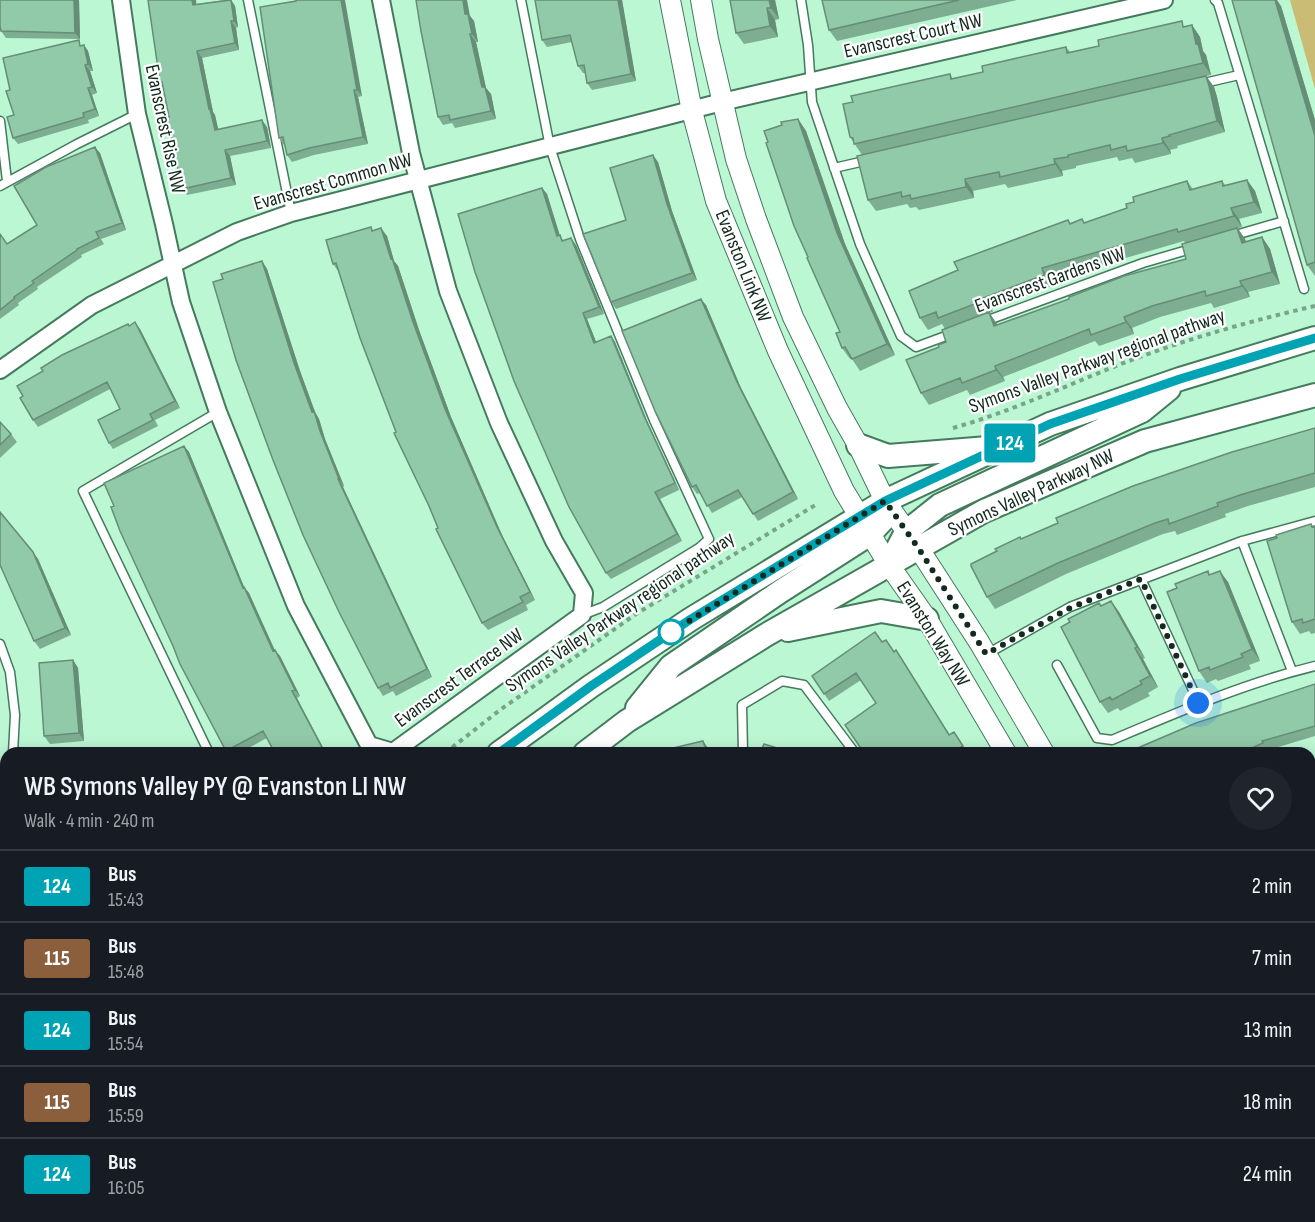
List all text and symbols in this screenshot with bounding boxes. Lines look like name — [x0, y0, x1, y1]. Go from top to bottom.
street label: Evanscrest Court NW — [841, 8, 985, 64]
street label: Evanscrest Rise NW — [140, 62, 190, 196]
street label: Evanscrest Common NW — [251, 148, 415, 216]
street label: Evanston Link NW — [710, 206, 776, 326]
street label: Evanscrest Gardens NW — [971, 242, 1129, 318]
street label: Symons Valley Parkway regional pathway — [966, 303, 1229, 419]
line badge: 124 — [976, 424, 1044, 462]
text: 124 — [996, 431, 1024, 456]
street label: Symons Valley Parkway NW — [944, 444, 1118, 542]
street label: Symons Valley Parkway regional pathway — [501, 526, 739, 698]
street label: Evanston Way NW — [891, 577, 975, 691]
unlabelled marker — [658, 619, 684, 645]
street label: Evanscrest Terrace NW — [390, 623, 528, 733]
your location — [1183, 688, 1213, 718]
button: heart — [1229, 767, 1292, 830]
text: WB Symons Valley PY @ Evanston LI NW — [24, 770, 406, 803]
text: Walk · 4 min · 240 m — [24, 809, 154, 833]
text: Bus — [108, 861, 137, 888]
text: 2 min — [1252, 873, 1292, 900]
text: 124 — [43, 874, 71, 899]
text: 15:43 — [108, 888, 144, 912]
text: Bus — [108, 933, 137, 960]
text: 7 min — [1252, 945, 1292, 972]
text: 115 — [44, 946, 70, 971]
text: 15:48 — [108, 960, 144, 984]
text: Bus — [108, 1005, 137, 1032]
text: 13 min — [1244, 1017, 1292, 1044]
text: 124 — [43, 1018, 71, 1043]
text: 15:54 — [108, 1032, 143, 1056]
text: Bus — [108, 1077, 137, 1104]
text: 18 min — [1244, 1089, 1292, 1116]
text: 115 — [44, 1090, 70, 1115]
text: 15:59 — [108, 1104, 144, 1128]
text: Bus — [108, 1149, 137, 1176]
text: 24 min — [1243, 1161, 1292, 1188]
text: 124 — [43, 1162, 71, 1187]
text: 16:05 — [108, 1176, 144, 1200]

